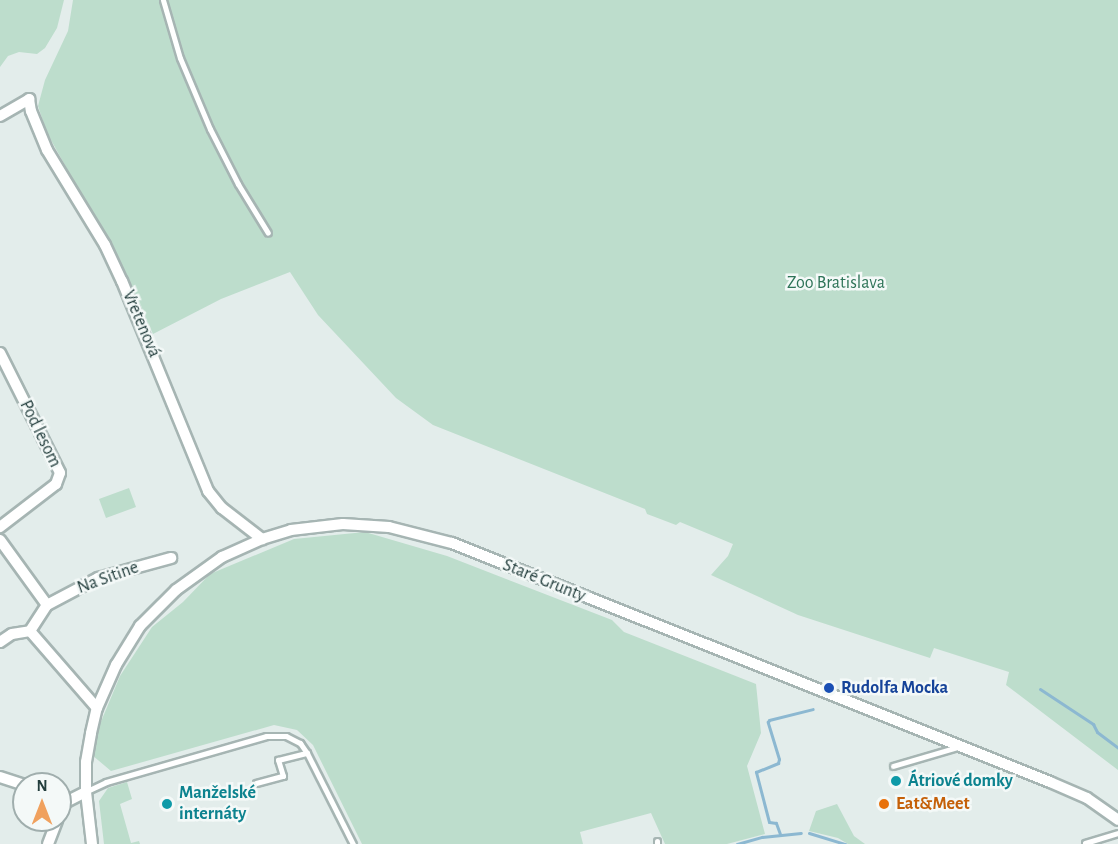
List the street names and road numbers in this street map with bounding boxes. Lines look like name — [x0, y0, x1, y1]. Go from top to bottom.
street label: Vretenová — [117, 287, 165, 361]
street label: Pod lesom — [14, 397, 66, 471]
street label: Staré Grunty — [499, 555, 589, 607]
street label: Na Sitine — [74, 557, 142, 599]

